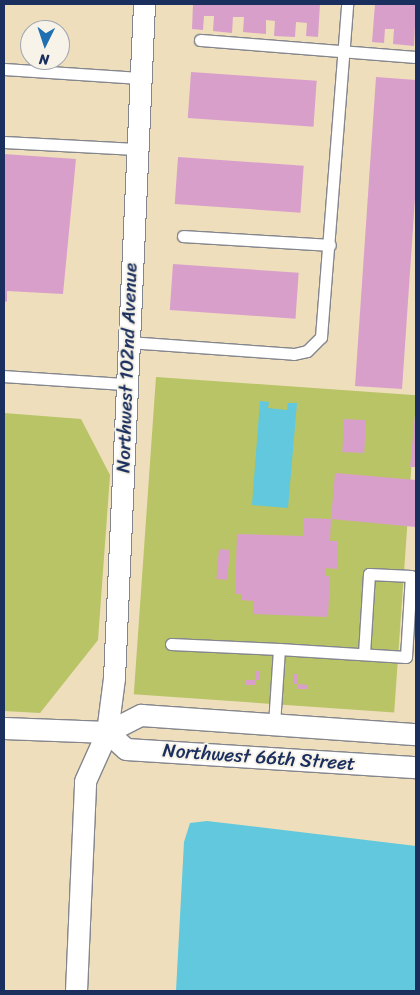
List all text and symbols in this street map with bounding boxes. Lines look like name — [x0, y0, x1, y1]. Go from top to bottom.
north arrow — [20, 20, 70, 70]
text: N — [38, 47, 50, 72]
street label: Northwest 102nd Avenue — [112, 263, 142, 473]
street label: Northwest 66th Street — [162, 739, 356, 775]

